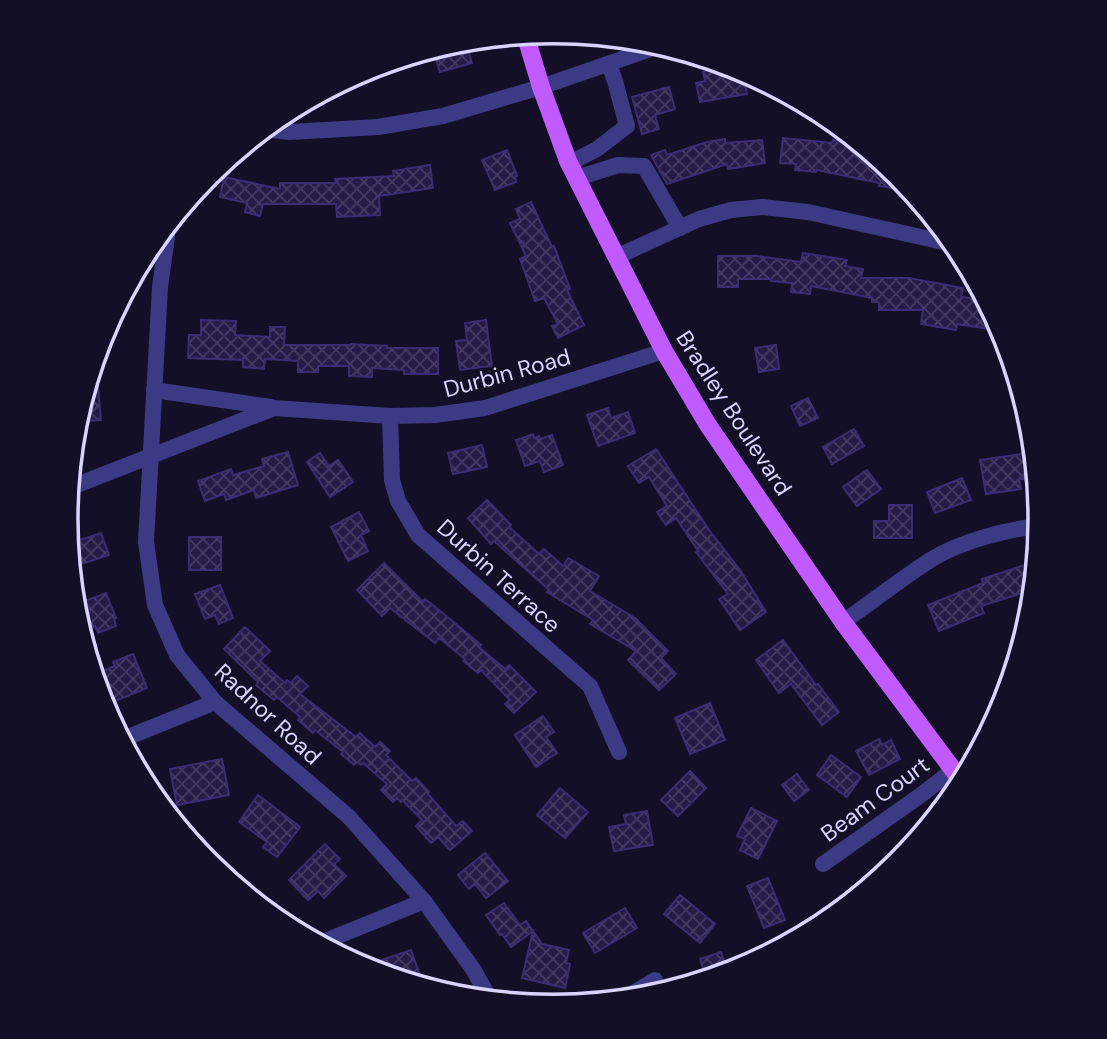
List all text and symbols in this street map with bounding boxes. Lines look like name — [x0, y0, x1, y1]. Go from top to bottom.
street label: Bradley Boulevard — [669, 325, 799, 501]
street label: Durbin Road — [440, 342, 574, 404]
street label: Durbin Terrace — [431, 513, 567, 639]
street label: Radnor Road — [208, 657, 328, 771]
street label: Beam Court — [815, 750, 935, 848]

